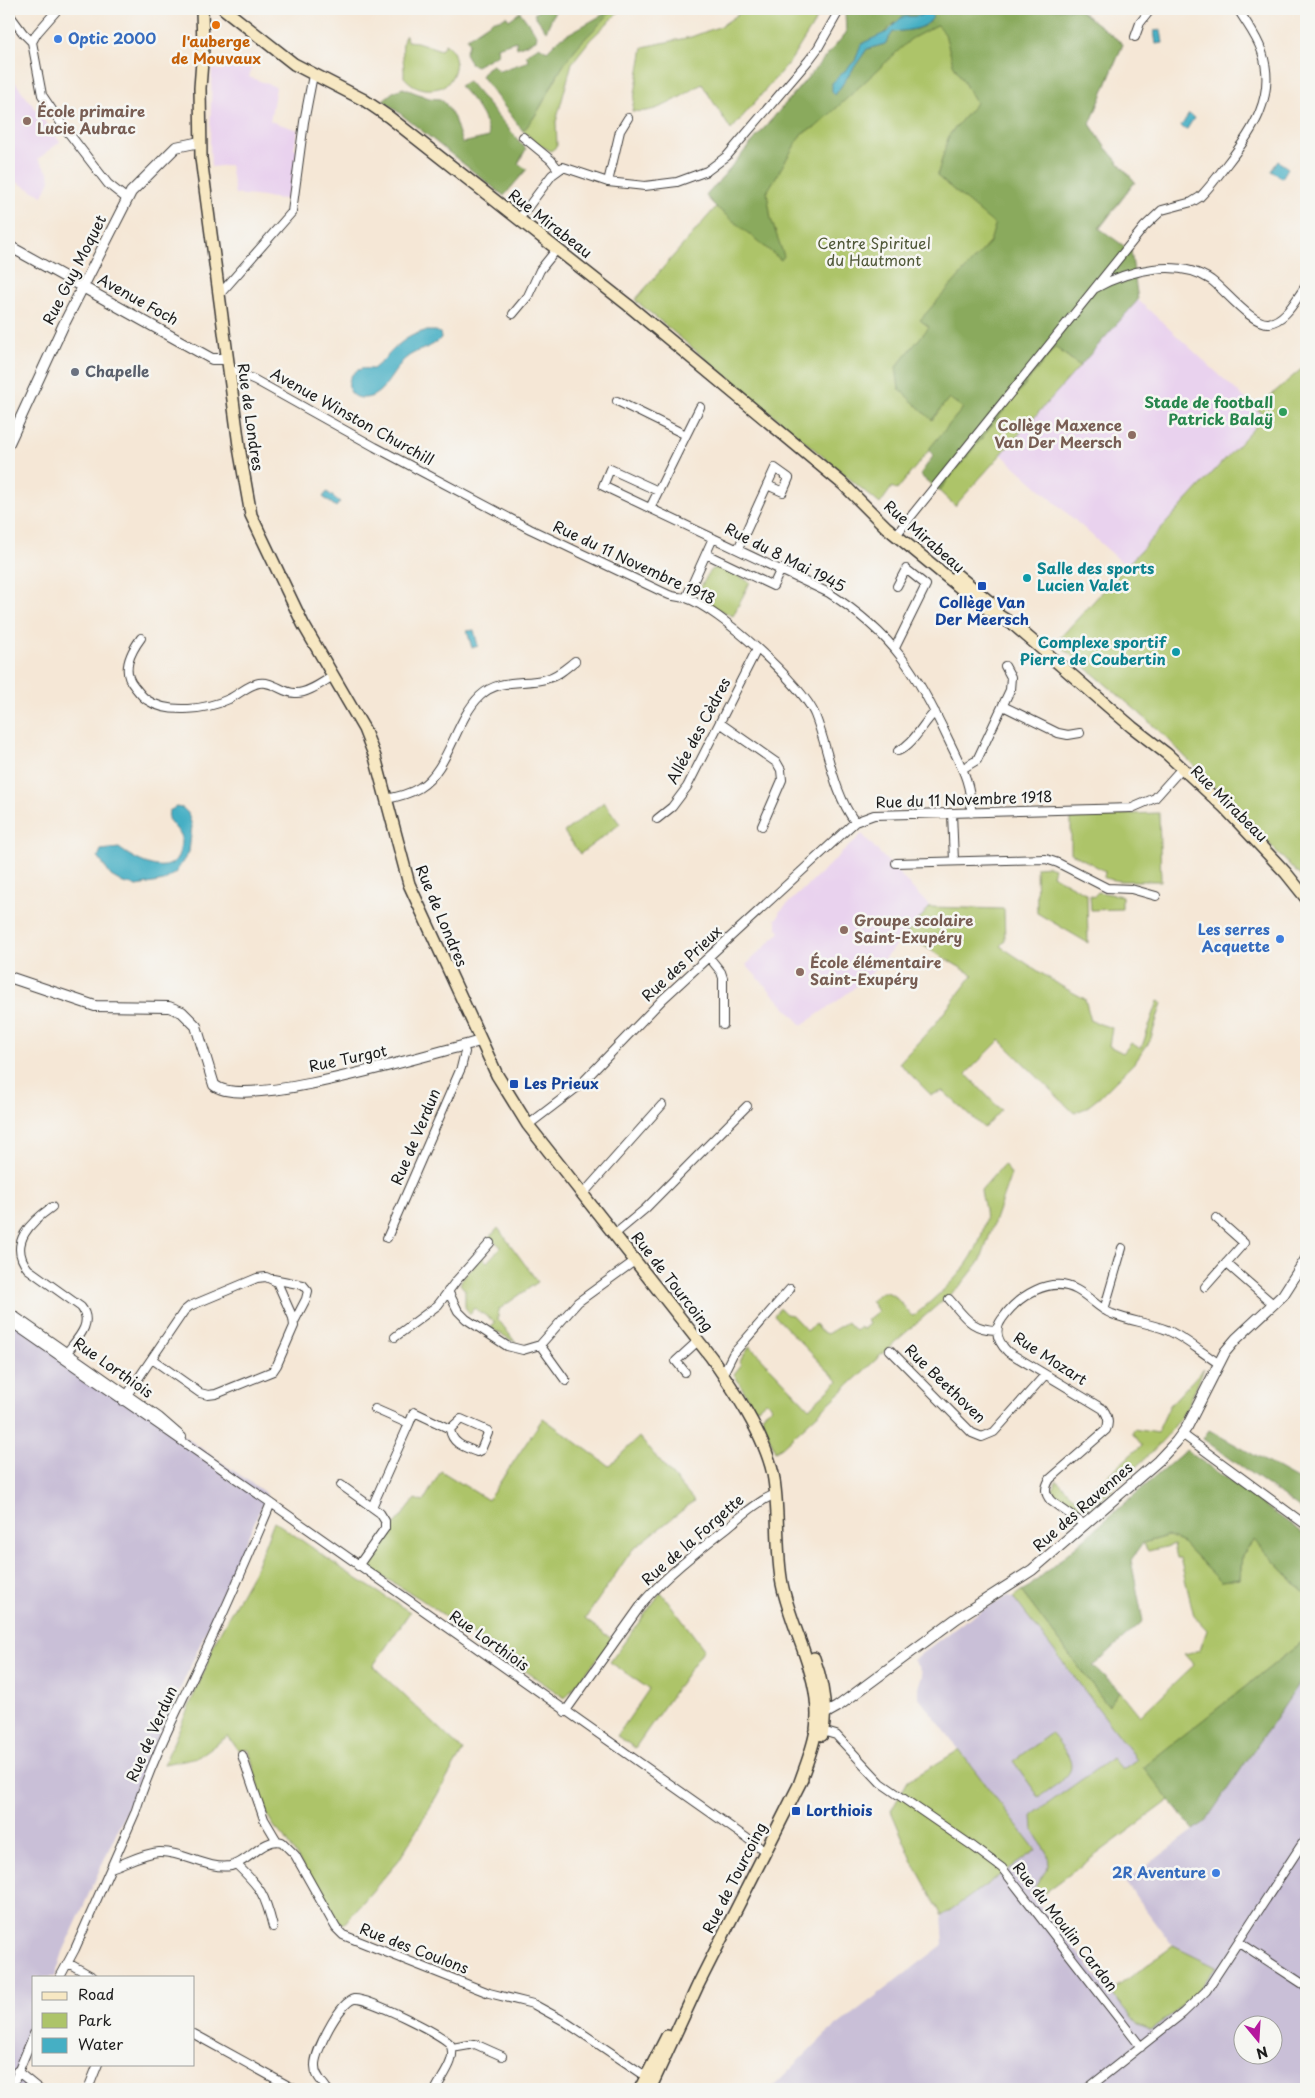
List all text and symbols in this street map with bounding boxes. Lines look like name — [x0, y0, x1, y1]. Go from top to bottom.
marker: l'auberge de Mouvaux — [210, 19, 222, 31]
place label: Optic 2000 — [68, 26, 156, 49]
place label: l'auberge de Mouvaux — [171, 29, 261, 69]
marker: Optic 2000 — [52, 33, 64, 45]
place label: École primaire Lucie Aubrac — [37, 99, 145, 139]
marker: École primaire Lucie Aubrac — [21, 115, 33, 127]
street label: Rue Mirabeau — [504, 183, 598, 263]
street label: Rue Guy Moquet — [36, 210, 111, 328]
park label: Centre Spirituel du Hautmont — [817, 231, 931, 271]
street label: Avenue Foch — [94, 267, 183, 330]
place label: Chapelle — [85, 359, 149, 382]
street label: Rue de Londres — [233, 361, 270, 472]
street label: Avenue Winston Churchill — [267, 361, 439, 470]
marker: Chapelle — [69, 366, 81, 378]
place label: Stade de football Patrick Balaÿ — [1144, 390, 1273, 430]
marker: Stade de football Patrick Balaÿ — [1277, 406, 1289, 418]
place label: Collège Maxence Van Der Meersch — [994, 413, 1122, 453]
marker: Collège Maxence Van Der Meersch — [1126, 429, 1138, 441]
street label: Rue Mirabeau — [879, 494, 971, 578]
street label: Rue du 11 Novembre 1918 — [550, 514, 720, 609]
street label: Rue du 8 Mai 1945 — [721, 516, 850, 597]
place label: Salle des sports Lucien Valet — [1037, 556, 1154, 596]
marker: Salle des sports Lucien Valet — [1021, 572, 1033, 584]
marker: Collège Van Der Meersch — [976, 580, 988, 592]
place label: Collège Van Der Meersch — [935, 590, 1029, 630]
place label: Complexe sportif Pierre de Coubertin — [1020, 630, 1168, 670]
marker: Complexe sportif Pierre de Coubertin — [1170, 646, 1182, 658]
street label: Allée des Cèdres — [660, 673, 736, 788]
street label: Rue Mirabeau — [1186, 759, 1274, 847]
street label: Rue du 11 Novembre 1918 — [875, 784, 1053, 813]
street label: Rue de Londres — [411, 861, 474, 970]
place label: Groupe scolaire Saint-Exupéry — [854, 908, 973, 948]
place label: Les serres Acquette — [1198, 917, 1270, 957]
street label: Rue des Prieux — [636, 919, 726, 1006]
marker: Groupe scolaire Saint-Exupéry — [838, 924, 850, 936]
marker: Les serres Acquette — [1274, 933, 1286, 945]
place label: École élémentaire Saint-Exupéry — [810, 950, 941, 990]
marker: École élémentaire Saint-Exupéry — [794, 966, 806, 978]
street label: Rue Turgot — [307, 1038, 389, 1077]
place label: Les Prieux — [524, 1071, 599, 1094]
marker: Les Prieux — [508, 1078, 520, 1090]
street label: Rue de Verdun — [384, 1085, 445, 1188]
street label: Rue de Tourcoing — [627, 1226, 720, 1336]
street label: Rue Mozart — [1010, 1325, 1092, 1390]
street label: Rue Lorthiois — [69, 1331, 159, 1403]
street label: Rue Beethoven — [900, 1338, 992, 1428]
street label: Rue des Ravennes — [1027, 1456, 1137, 1556]
street label: Rue de la Forgette — [636, 1488, 748, 1590]
street label: Rue Lorthiois — [445, 1604, 535, 1676]
street label: Rue de Verdun — [119, 1682, 182, 1785]
place label: Lorthiois — [806, 1798, 872, 1821]
marker: Lorthiois — [790, 1805, 802, 1817]
street label: Rue de Tourcoing — [696, 1818, 772, 1937]
street label: Rue du Moulin Cardon — [1008, 1856, 1124, 1996]
place label: 2R Aventure — [1112, 1860, 1206, 1883]
marker: 2R Aventure — [1210, 1867, 1222, 1879]
street label: Rue des Coulons — [357, 1916, 472, 1979]
legend — [32, 1976, 195, 2066]
text: Road — [78, 1982, 114, 2005]
text: Park — [78, 2008, 112, 2031]
north arrow — [1232, 2016, 1282, 2066]
text: Water — [78, 2032, 123, 2055]
text: N — [1254, 2041, 1271, 2065]

